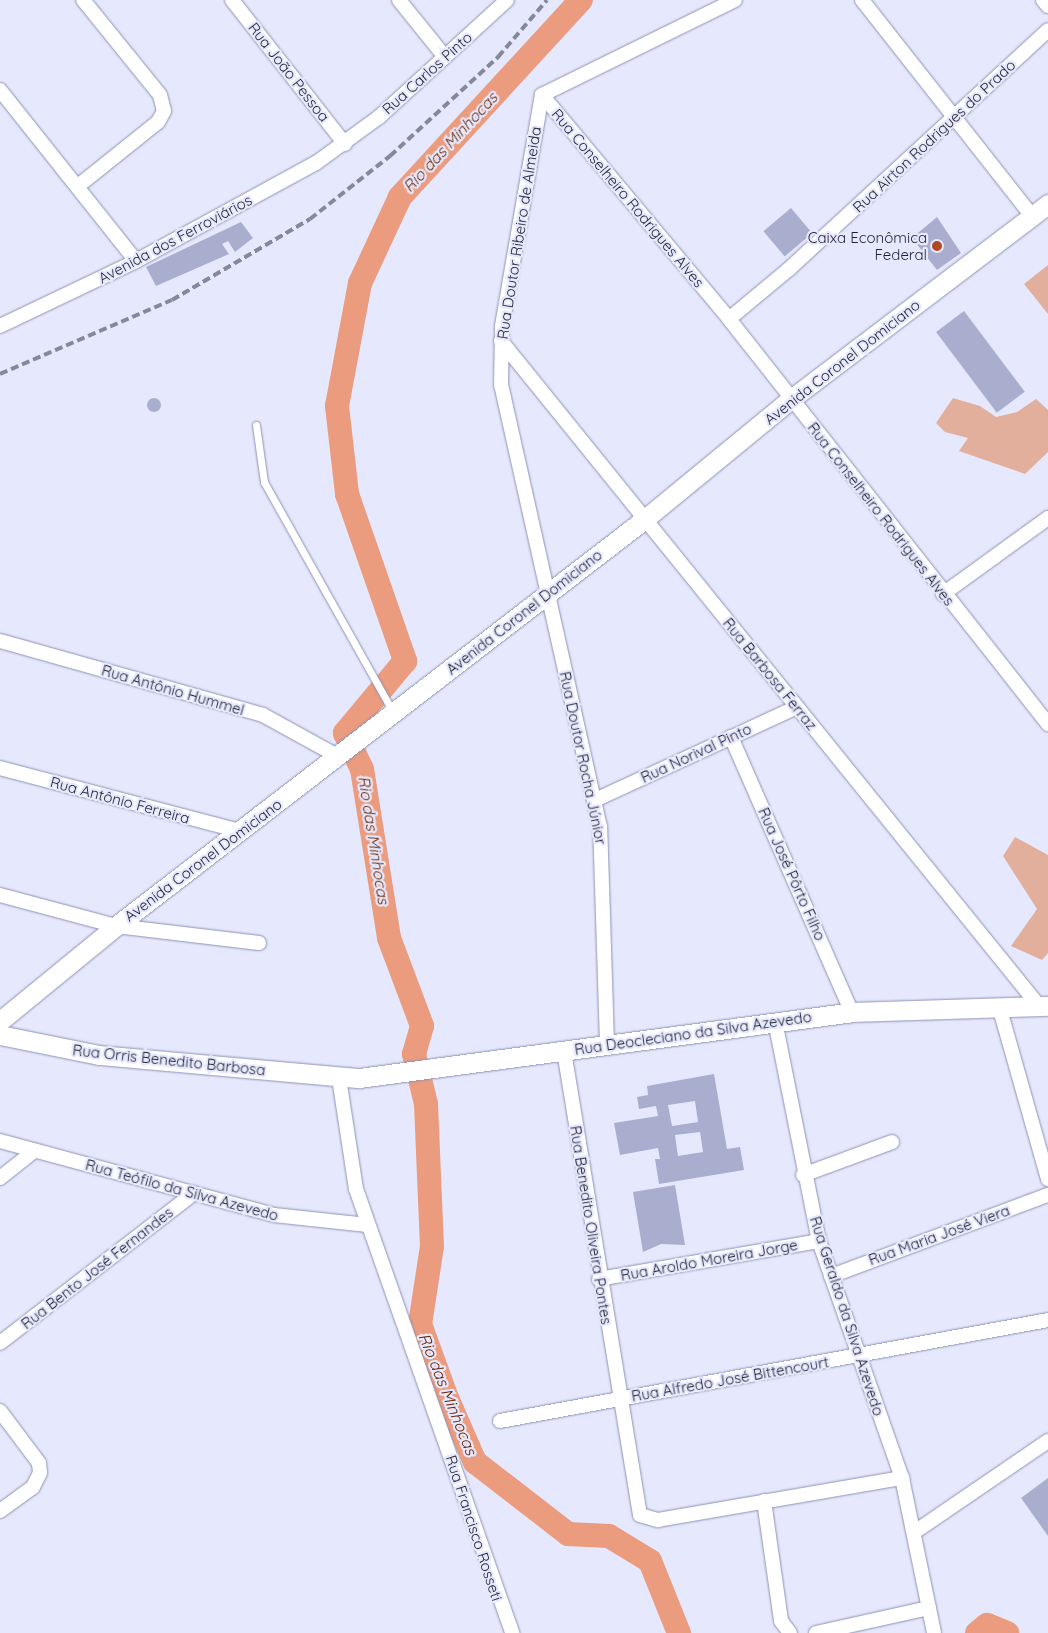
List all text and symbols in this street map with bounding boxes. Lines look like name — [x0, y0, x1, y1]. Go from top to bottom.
street label: Rua João Pessoa — [245, 19, 333, 125]
street label: Rua Carlos Pinto — [378, 28, 476, 118]
street label: Rua Airton Rodrigues do Prado — [849, 56, 1019, 216]
water label: Rio das Minhocas — [399, 88, 501, 196]
street label: Rua Conselheiro Rodrigues Alves — [548, 105, 708, 291]
street label: Rua Doutor Ribeiro de Almeida — [493, 125, 545, 341]
street label: Avenida dos Ferroviários — [95, 191, 255, 287]
place label: Caixa Econômica Federal — [808, 228, 927, 263]
marker: Caixa Econômica Federal — [931, 240, 943, 252]
street label: Avenida Coronel Domiciano — [761, 296, 923, 428]
street label: Rua Conselheiro Rodrigues Alves — [804, 419, 958, 609]
street label: Avenida Coronel Domiciano — [443, 546, 605, 678]
street label: Rua Barbosa Ferraz — [719, 614, 821, 734]
street label: Rua Antônio Hummel — [99, 661, 247, 719]
street label: Rua Doutor Rocha Júnior — [556, 670, 610, 846]
street label: Rua Norival Pinto — [638, 719, 754, 787]
street label: Rua Antônio Ferreira — [48, 773, 192, 827]
water label: Rio das Minhocas — [354, 775, 394, 905]
street label: Avenida Coronel Domiciano — [121, 795, 285, 925]
street label: Rua José Pôrto Filho — [755, 805, 829, 943]
street label: Rua Deocleciano da Silva Azevedo — [573, 1007, 813, 1059]
street label: Rua Orris Benedito Barbosa — [72, 1041, 266, 1079]
street label: Rua Benedito Oliveira Pontes — [566, 1124, 616, 1326]
street label: Rua Teófilo da Silva Azevedo — [83, 1156, 281, 1224]
street label: Rua Maria José Viera — [866, 1201, 1012, 1269]
street label: Rua Bento José Fernandes — [18, 1203, 176, 1333]
street label: Rua Geraldo da Silva Azevedo — [806, 1214, 888, 1418]
street label: Rua Aroldo Moreira Jorge — [619, 1236, 799, 1284]
water label: Rio das Minhocas — [415, 1330, 481, 1458]
street label: Rua Alfredo José Bittencourt — [630, 1353, 830, 1405]
street label: Rua Francisco Rosseti — [442, 1453, 506, 1603]

